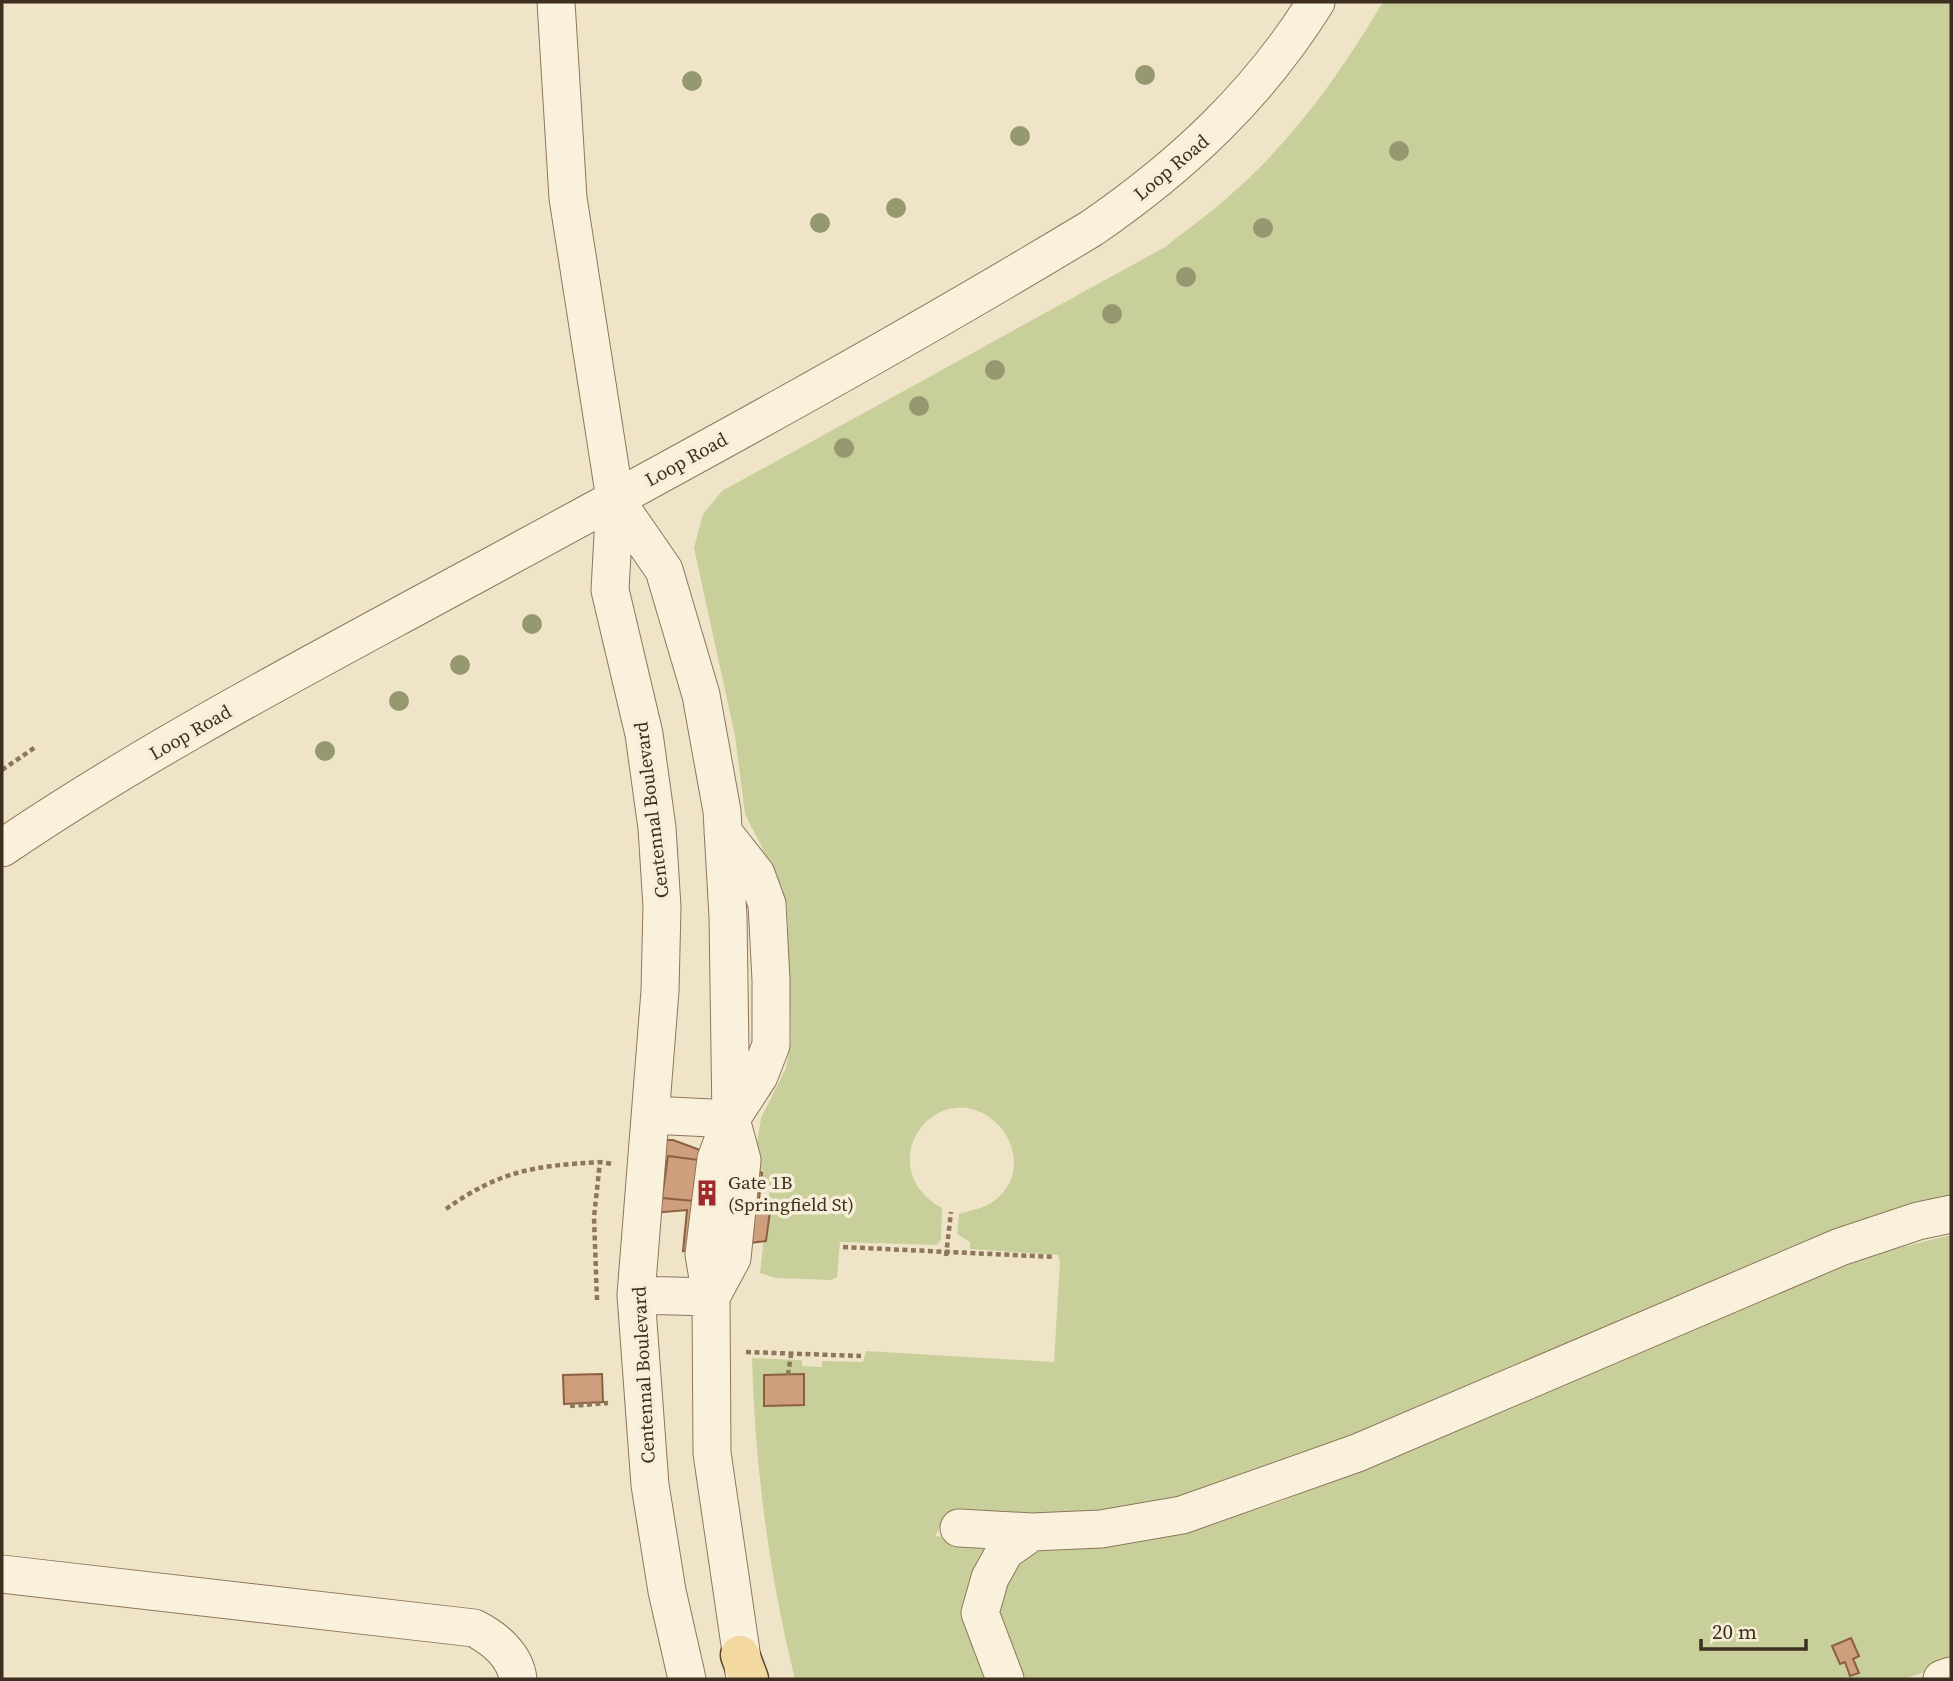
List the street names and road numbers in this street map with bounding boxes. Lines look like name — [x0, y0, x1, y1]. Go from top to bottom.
street label: Loop Road — [1128, 128, 1214, 206]
street label: Loop Road — [640, 426, 732, 492]
street label: Loop Road — [144, 698, 236, 766]
street label: Centennal Boulevard — [627, 720, 675, 900]
street label: Centennal Boulevard — [625, 1285, 661, 1464]

